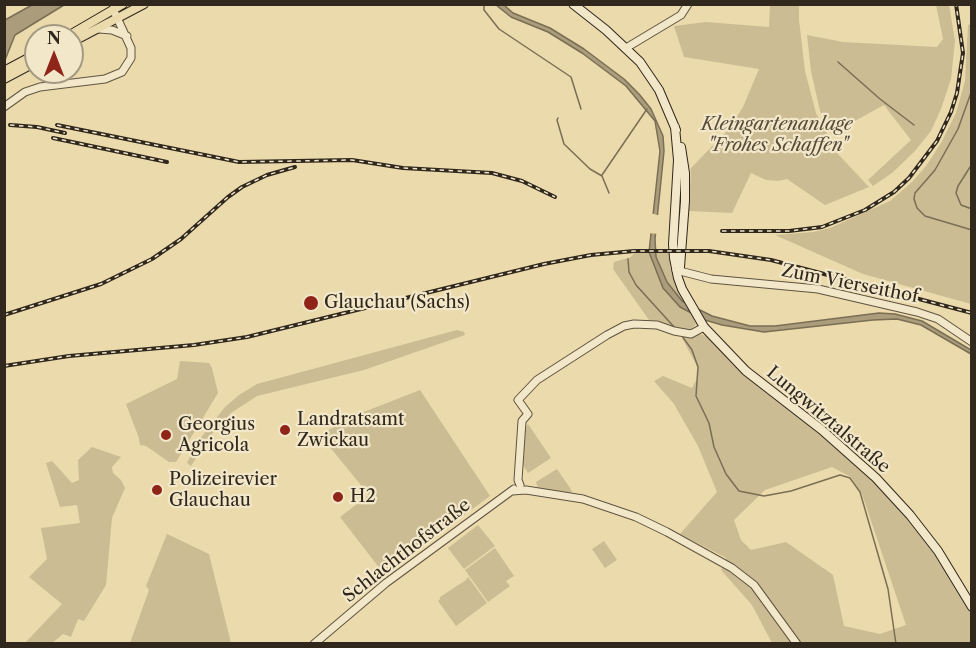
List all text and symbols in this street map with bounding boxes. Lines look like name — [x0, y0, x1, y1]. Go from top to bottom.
north arrow — [24, 24, 84, 84]
text: N — [47, 28, 61, 48]
park label: Kleingartenanlage "Frohes Schaffen" — [701, 114, 853, 156]
street label: Zum Vierseithof — [780, 260, 920, 308]
place label: Glauchau (Sachs) — [324, 292, 470, 314]
marker: Glauchau (Sachs) — [302, 294, 320, 312]
street label: Lungwitztalstraße — [762, 362, 894, 478]
place label: Landratsamt Zwickau — [297, 409, 404, 452]
place label: Georgius Agricola — [178, 414, 255, 456]
marker: Landratsamt Zwickau — [278, 423, 292, 437]
marker: Georgius Agricola — [159, 428, 173, 442]
place label: Polizeirevier Glauchau — [169, 469, 277, 512]
marker: Polizeirevier Glauchau — [150, 483, 164, 497]
place label: H2 — [350, 486, 376, 508]
marker: H2 — [331, 490, 345, 504]
street label: Schlachthofstraße — [339, 495, 475, 607]

